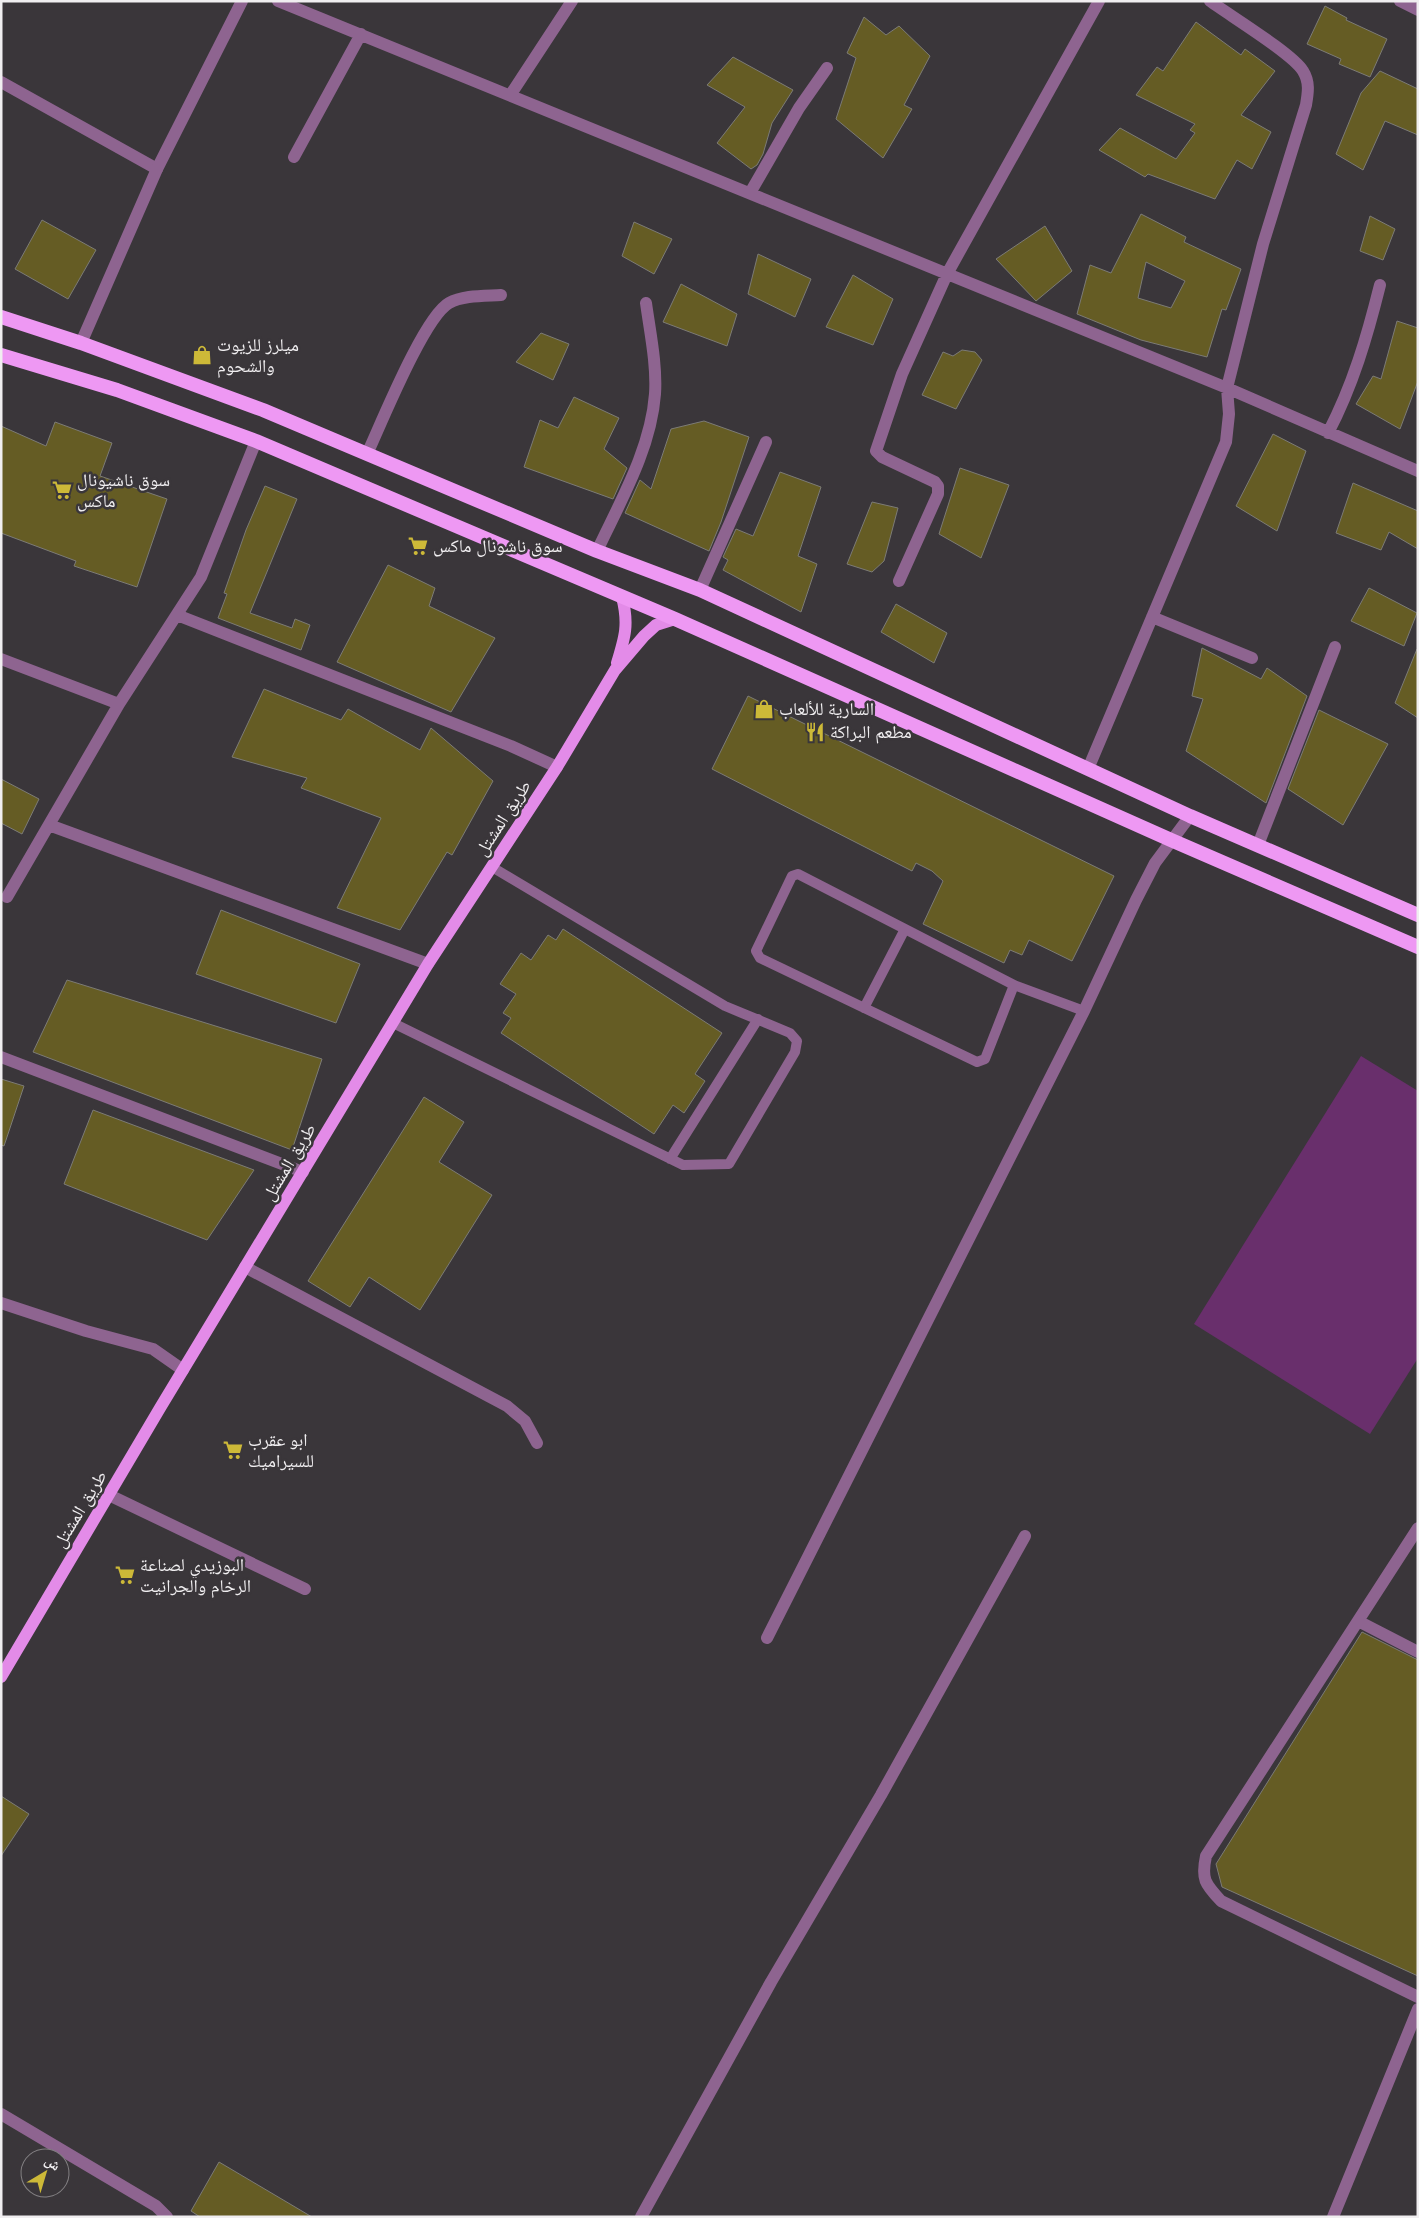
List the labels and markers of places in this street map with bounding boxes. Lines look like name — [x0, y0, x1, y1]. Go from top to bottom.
place label: ميلرز للزيوت والشحوم — [217, 333, 299, 378]
shop icon: ميلرز للزيوت والشحوم — [191, 344, 213, 366]
place label: سوق ناشيونال ماكس — [77, 468, 170, 512]
supermarket icon: سوق ناشيونال ماكس — [51, 479, 73, 501]
place label: سوق ناشونال ماكس — [433, 534, 563, 557]
supermarket icon: سوق ناشونال ماكس — [407, 535, 429, 557]
place label: السارية للألعاب — [779, 697, 874, 720]
shop icon: السارية للألعاب — [753, 698, 775, 720]
place label: مطعم البراكة — [830, 720, 912, 744]
restaurant icon: مطعم البراكة — [804, 721, 826, 743]
place label: ابو عقرب للسيراميك — [248, 1428, 314, 1471]
supermarket icon: ابو عقرب للسيراميك — [222, 1439, 244, 1461]
place label: البوزيدي لصناعة الرخام والجرانيت — [140, 1553, 251, 1598]
supermarket icon: البوزيدي لصناعة الرخام والجرانيت — [114, 1564, 136, 1586]

